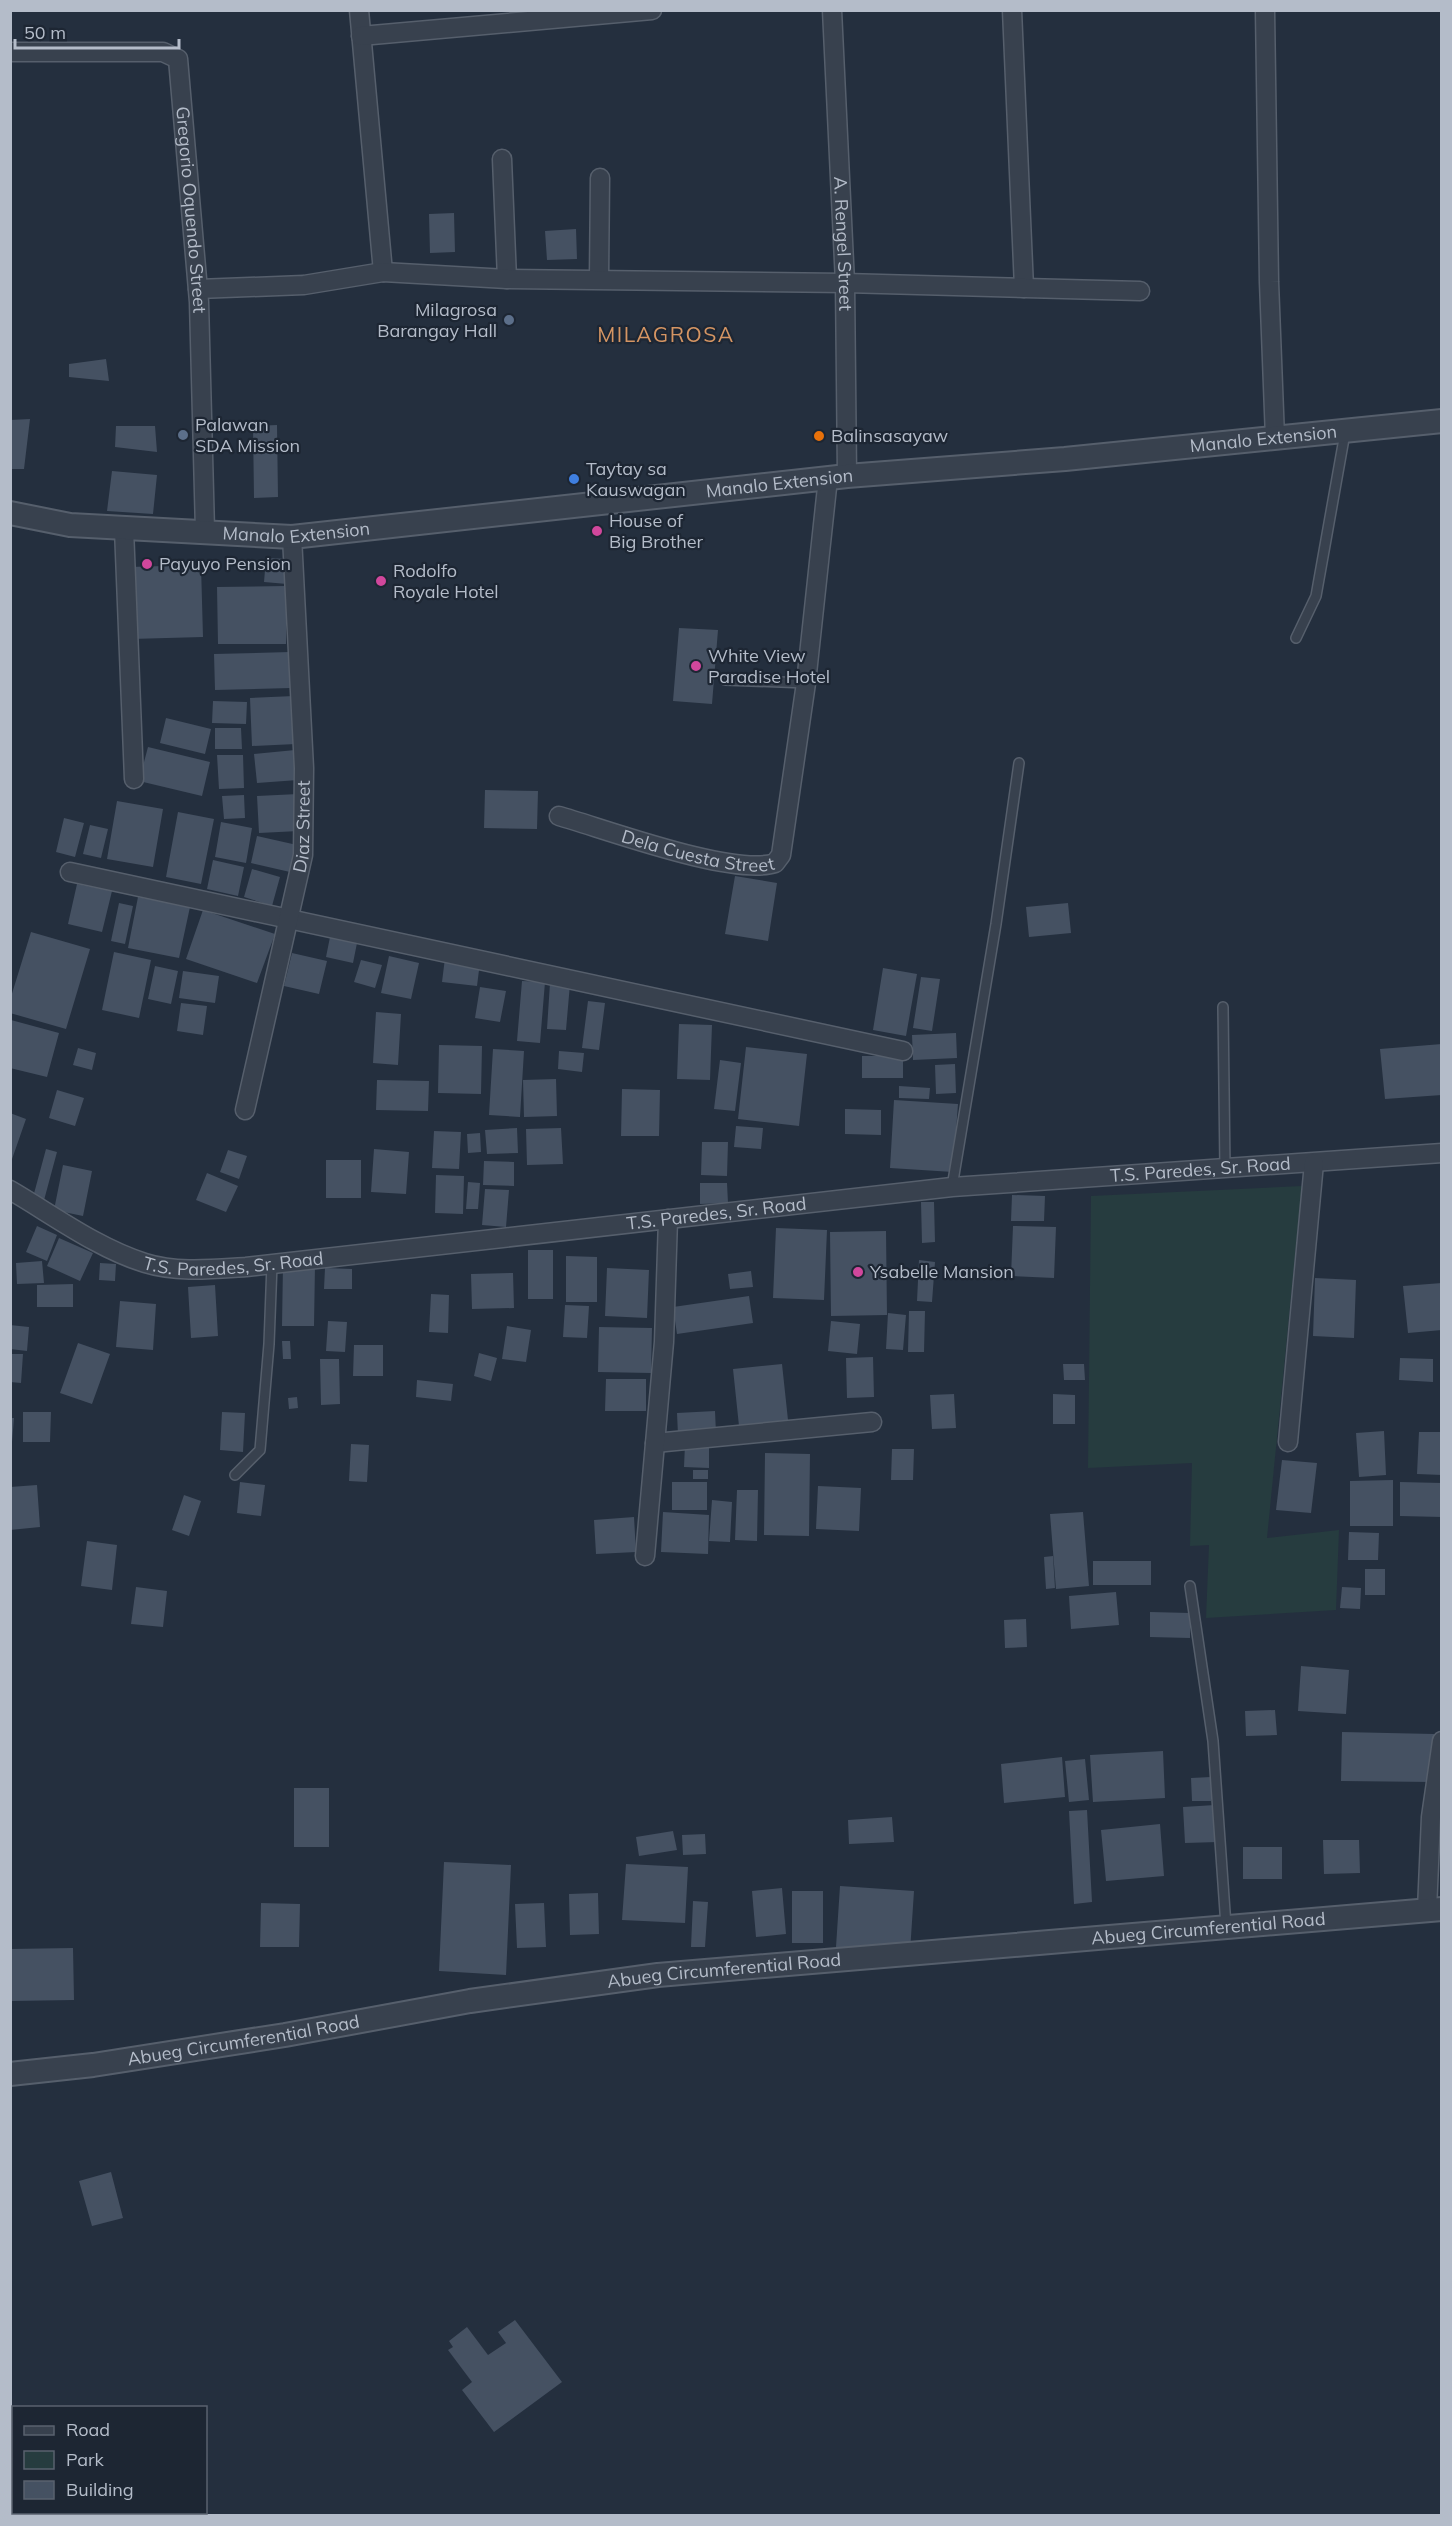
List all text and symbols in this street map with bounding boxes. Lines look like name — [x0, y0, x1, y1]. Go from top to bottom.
scale bar — [15, 12, 178, 50]
text: 50 m — [24, 21, 66, 44]
street label: Gregorio Oquendo Street — [171, 106, 211, 314]
street label: A. Rengel Street — [829, 176, 857, 311]
place label: Milagrosa Barangay Hall — [377, 298, 497, 342]
marker: Milagrosa Barangay Hall — [502, 313, 516, 327]
district label: MILAGROSA — [597, 321, 735, 347]
place label: Palawan SDA Mission — [195, 413, 300, 457]
street label: Manalo Extension — [1189, 420, 1338, 457]
place label: Balinsasayaw — [831, 424, 949, 447]
marker: Palawan SDA Mission — [176, 428, 190, 442]
marker: Balinsasayaw — [812, 429, 826, 443]
place label: Taytay sa Kauswagan — [586, 457, 686, 501]
street label: Manalo Extension — [705, 464, 854, 502]
marker: Taytay sa Kauswagan — [567, 472, 581, 486]
place label: House of Big Brother — [609, 509, 704, 553]
street label: Manalo Extension — [222, 517, 371, 548]
marker: House of Big Brother — [590, 524, 604, 538]
place label: Payuyo Pension — [159, 552, 291, 575]
marker: Payuyo Pension — [140, 557, 154, 571]
place label: Rodolfo Royale Hotel — [393, 559, 499, 603]
marker: Rodolfo Royale Hotel — [374, 574, 388, 588]
place label: White View Paradise Hotel — [708, 644, 830, 688]
marker: White View Paradise Hotel — [689, 659, 703, 673]
street label: Diaz Street — [287, 780, 315, 875]
street label: Dela Cuesta Street — [619, 824, 777, 877]
street label: T.S. Paredes, Sr. Road — [1109, 1152, 1291, 1187]
street label: T.S. Paredes, Sr. Road — [625, 1192, 808, 1235]
street label: T.S. Paredes, Sr. Road — [141, 1246, 325, 1281]
place label: Ysabelle Mansion — [869, 1260, 1014, 1283]
marker: Ysabelle Mansion — [851, 1265, 865, 1279]
street label: Abueg Circumferential Road — [1090, 1907, 1326, 1949]
street label: Abueg Circumferential Road — [606, 1948, 842, 1993]
street label: Abueg Circumferential Road — [126, 2010, 361, 2070]
legend — [12, 2406, 207, 2514]
text: Road — [66, 2418, 110, 2441]
text: Park — [66, 2448, 105, 2471]
text: Building — [66, 2478, 134, 2501]

